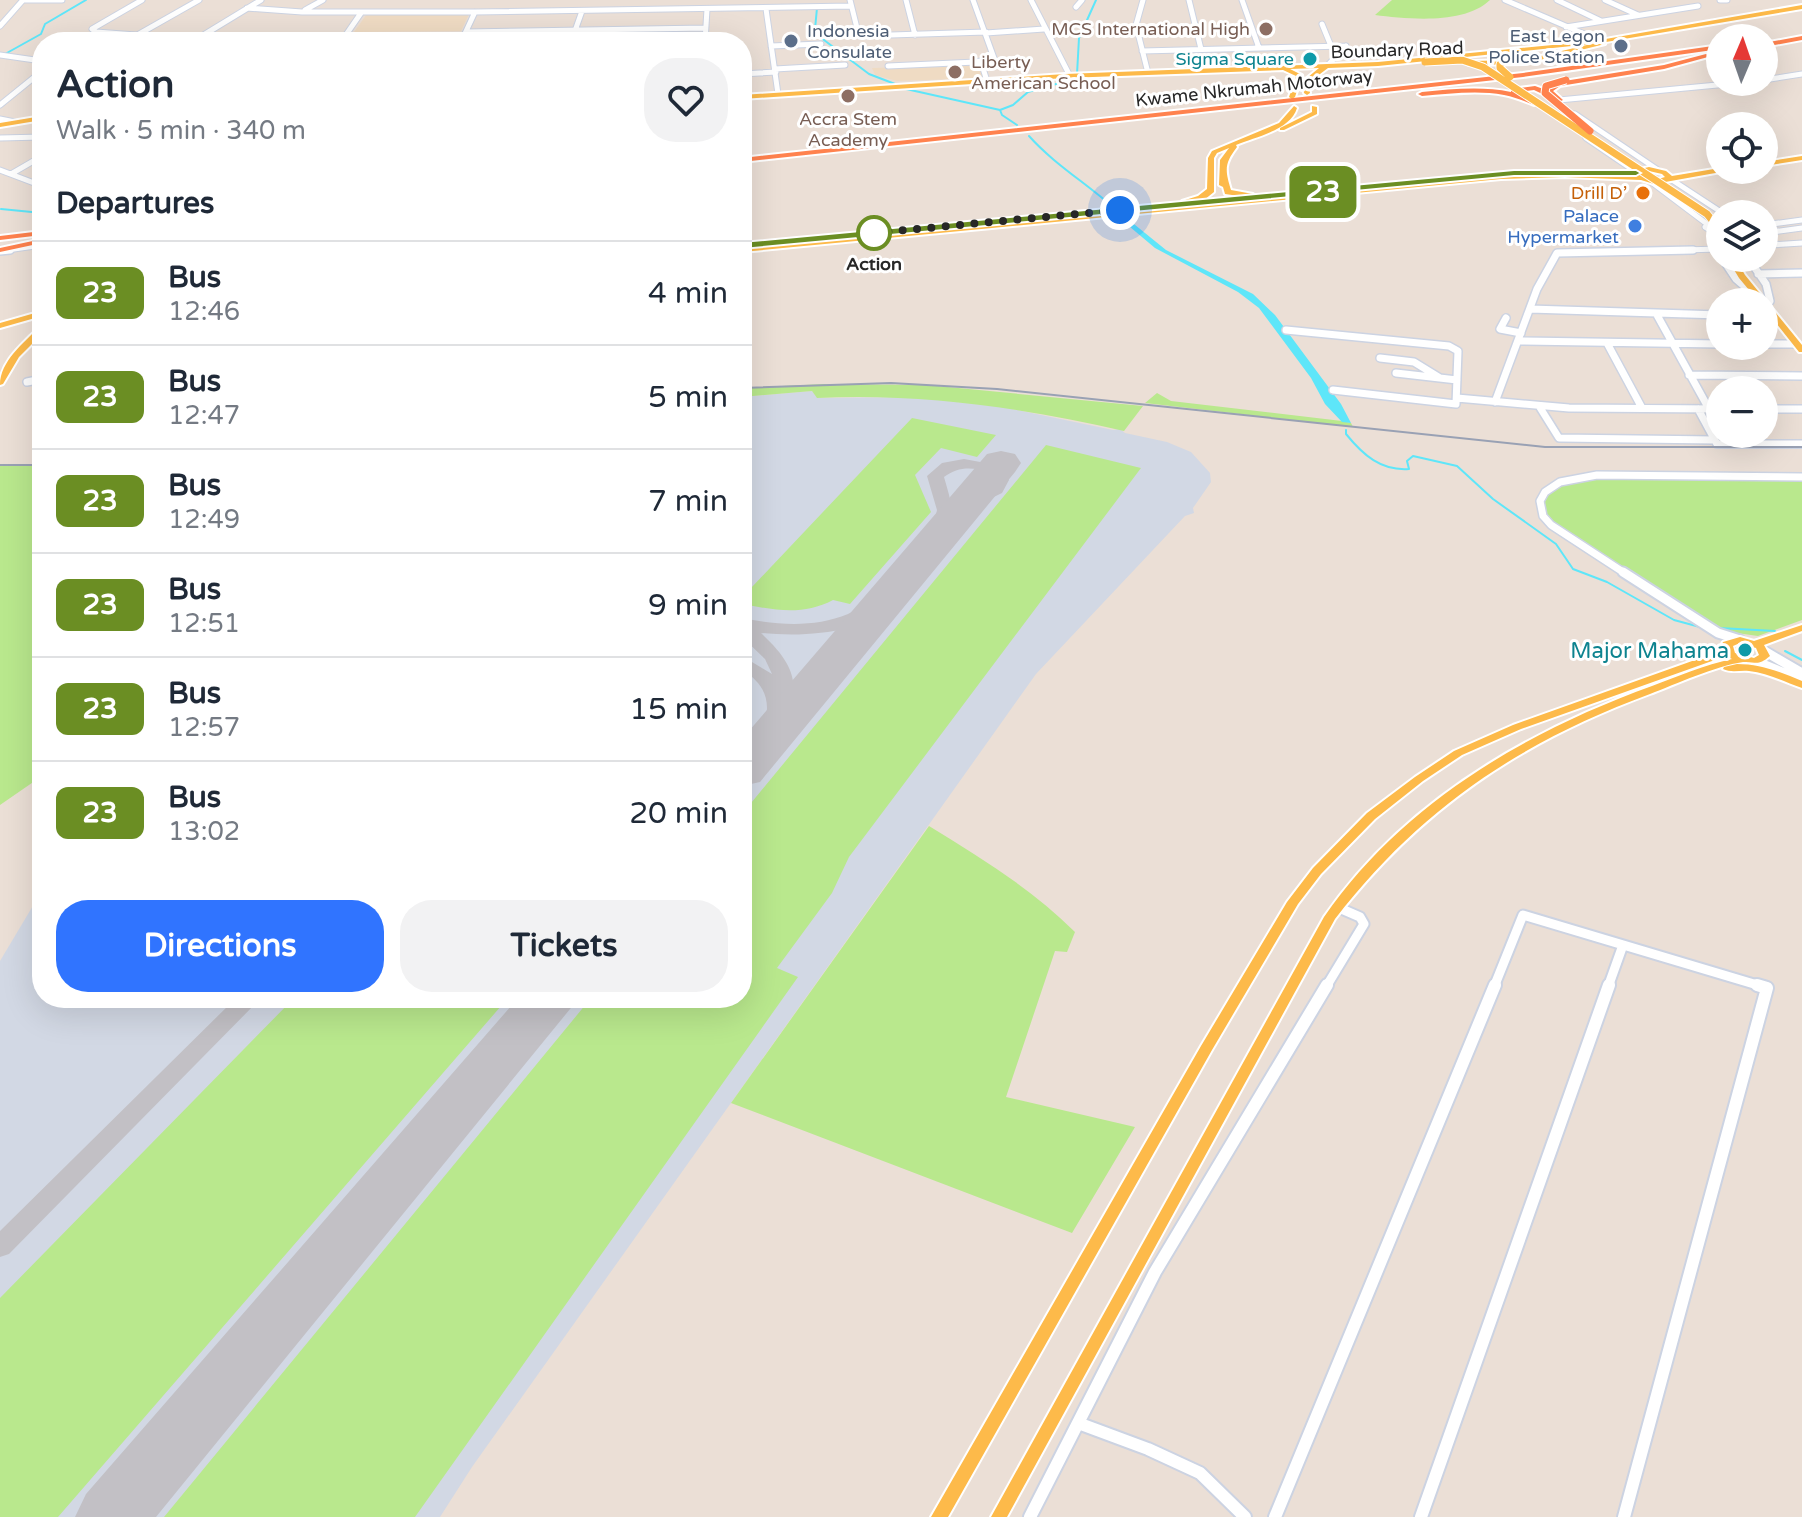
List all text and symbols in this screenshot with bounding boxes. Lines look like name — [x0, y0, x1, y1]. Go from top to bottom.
place label: MCS International High — [1051, 18, 1250, 40]
place label: Indonesia Consulate — [807, 20, 892, 63]
marker: MCS International High — [1257, 20, 1275, 38]
north arrow — [1706, 24, 1778, 96]
map controls — [1706, 24, 1778, 448]
place label: East Legon Police Station — [1488, 25, 1605, 68]
marker: Indonesia Consulate — [782, 32, 800, 50]
street label: Boundary Road — [1330, 37, 1464, 63]
marker: East Legon Police Station — [1612, 37, 1630, 55]
place label: Sigma Square — [1176, 48, 1294, 70]
marker: Sigma Square — [1301, 50, 1319, 68]
place label: Liberty American School — [971, 51, 1116, 94]
button: heart — [644, 58, 728, 142]
text: Action — [56, 62, 174, 108]
marker: Liberty American School — [946, 63, 964, 81]
street label: Kwame Nkrumah Motorway — [1134, 65, 1374, 111]
marker: Accra Stem Academy — [839, 87, 857, 105]
place label: Accra Stem Academy — [799, 108, 897, 151]
button: locate — [1706, 112, 1778, 184]
text: Walk · 5 min · 340 m — [56, 115, 306, 146]
line badge: 23 — [1287, 166, 1359, 218]
text: 23 — [1305, 175, 1341, 209]
place label: Drill D’ — [1571, 182, 1627, 204]
marker: Drill D’ — [1634, 184, 1652, 202]
text: Departures — [56, 185, 214, 222]
your location — [1100, 190, 1140, 230]
button: layers — [1706, 200, 1778, 272]
place label: Palace Hypermarket — [1507, 205, 1619, 248]
marker: Action — [857, 216, 891, 250]
marker: Palace Hypermarket — [1626, 217, 1644, 235]
place label: Action — [846, 253, 902, 275]
text: Bus — [168, 259, 221, 296]
text: 4 min — [648, 275, 728, 312]
text: 23 — [82, 276, 118, 310]
button: + — [1706, 288, 1778, 360]
text: 12:46 — [168, 296, 240, 327]
text: Bus — [168, 363, 221, 400]
button: − — [1706, 376, 1778, 448]
text: 5 min — [648, 379, 728, 416]
text: 23 — [82, 380, 118, 414]
text: 12:47 — [168, 400, 240, 431]
text: Bus — [168, 467, 221, 504]
text: 7 min — [648, 483, 728, 520]
text: 23 — [82, 484, 118, 518]
text: 12:49 — [168, 504, 240, 535]
text: Bus — [168, 571, 221, 608]
text: 9 min — [648, 587, 728, 624]
text: 23 — [82, 588, 118, 622]
text: 12:51 — [168, 608, 240, 639]
place label: Major Mahama — [1570, 638, 1729, 664]
marker: Major Mahama — [1736, 641, 1754, 659]
text: Bus — [168, 675, 221, 712]
text: 15 min — [629, 691, 728, 728]
text: 23 — [82, 692, 118, 726]
text: 12:57 — [168, 712, 240, 743]
text: Bus — [168, 779, 221, 816]
text: 20 min — [629, 795, 728, 832]
text: 23 — [82, 796, 118, 830]
text: 13:02 — [168, 816, 240, 847]
button: Directions — [56, 900, 384, 992]
button: Tickets — [400, 900, 728, 992]

